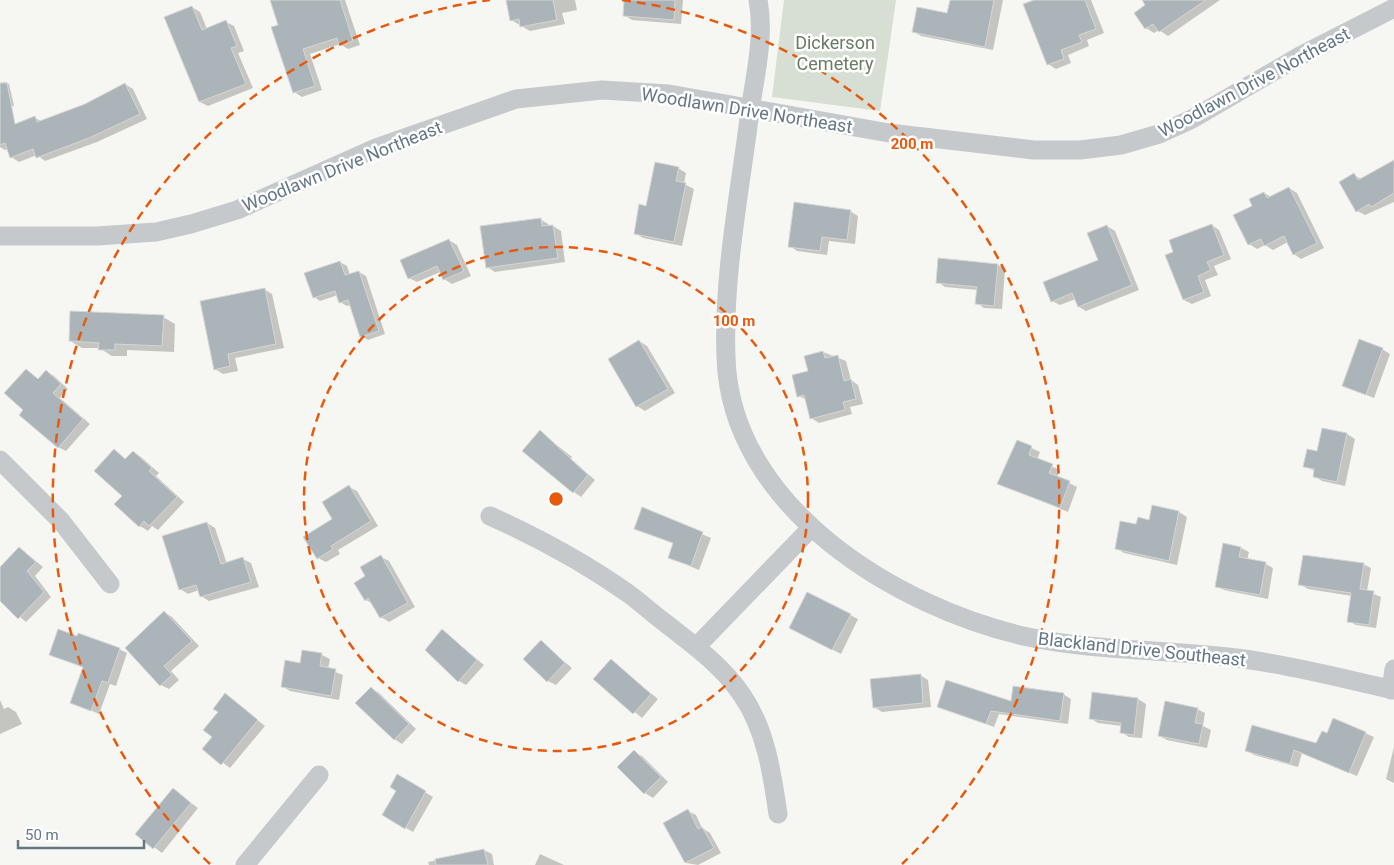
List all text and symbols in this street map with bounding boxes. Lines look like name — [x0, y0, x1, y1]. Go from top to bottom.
street label: Woodlawn Drive Northeast — [1155, 23, 1353, 141]
park label: Dickerson Cemetery — [795, 32, 875, 74]
street label: Woodlawn Drive Northeast — [640, 83, 854, 137]
street label: Woodlawn Drive Northeast — [239, 116, 445, 216]
text: 200 m — [891, 135, 933, 153]
text: 100 m — [713, 312, 755, 330]
centre of rings — [547, 490, 565, 508]
street label: Blackland Drive Southeast — [1037, 628, 1247, 670]
scale bar — [18, 818, 144, 850]
text: 50 m — [25, 826, 59, 844]

